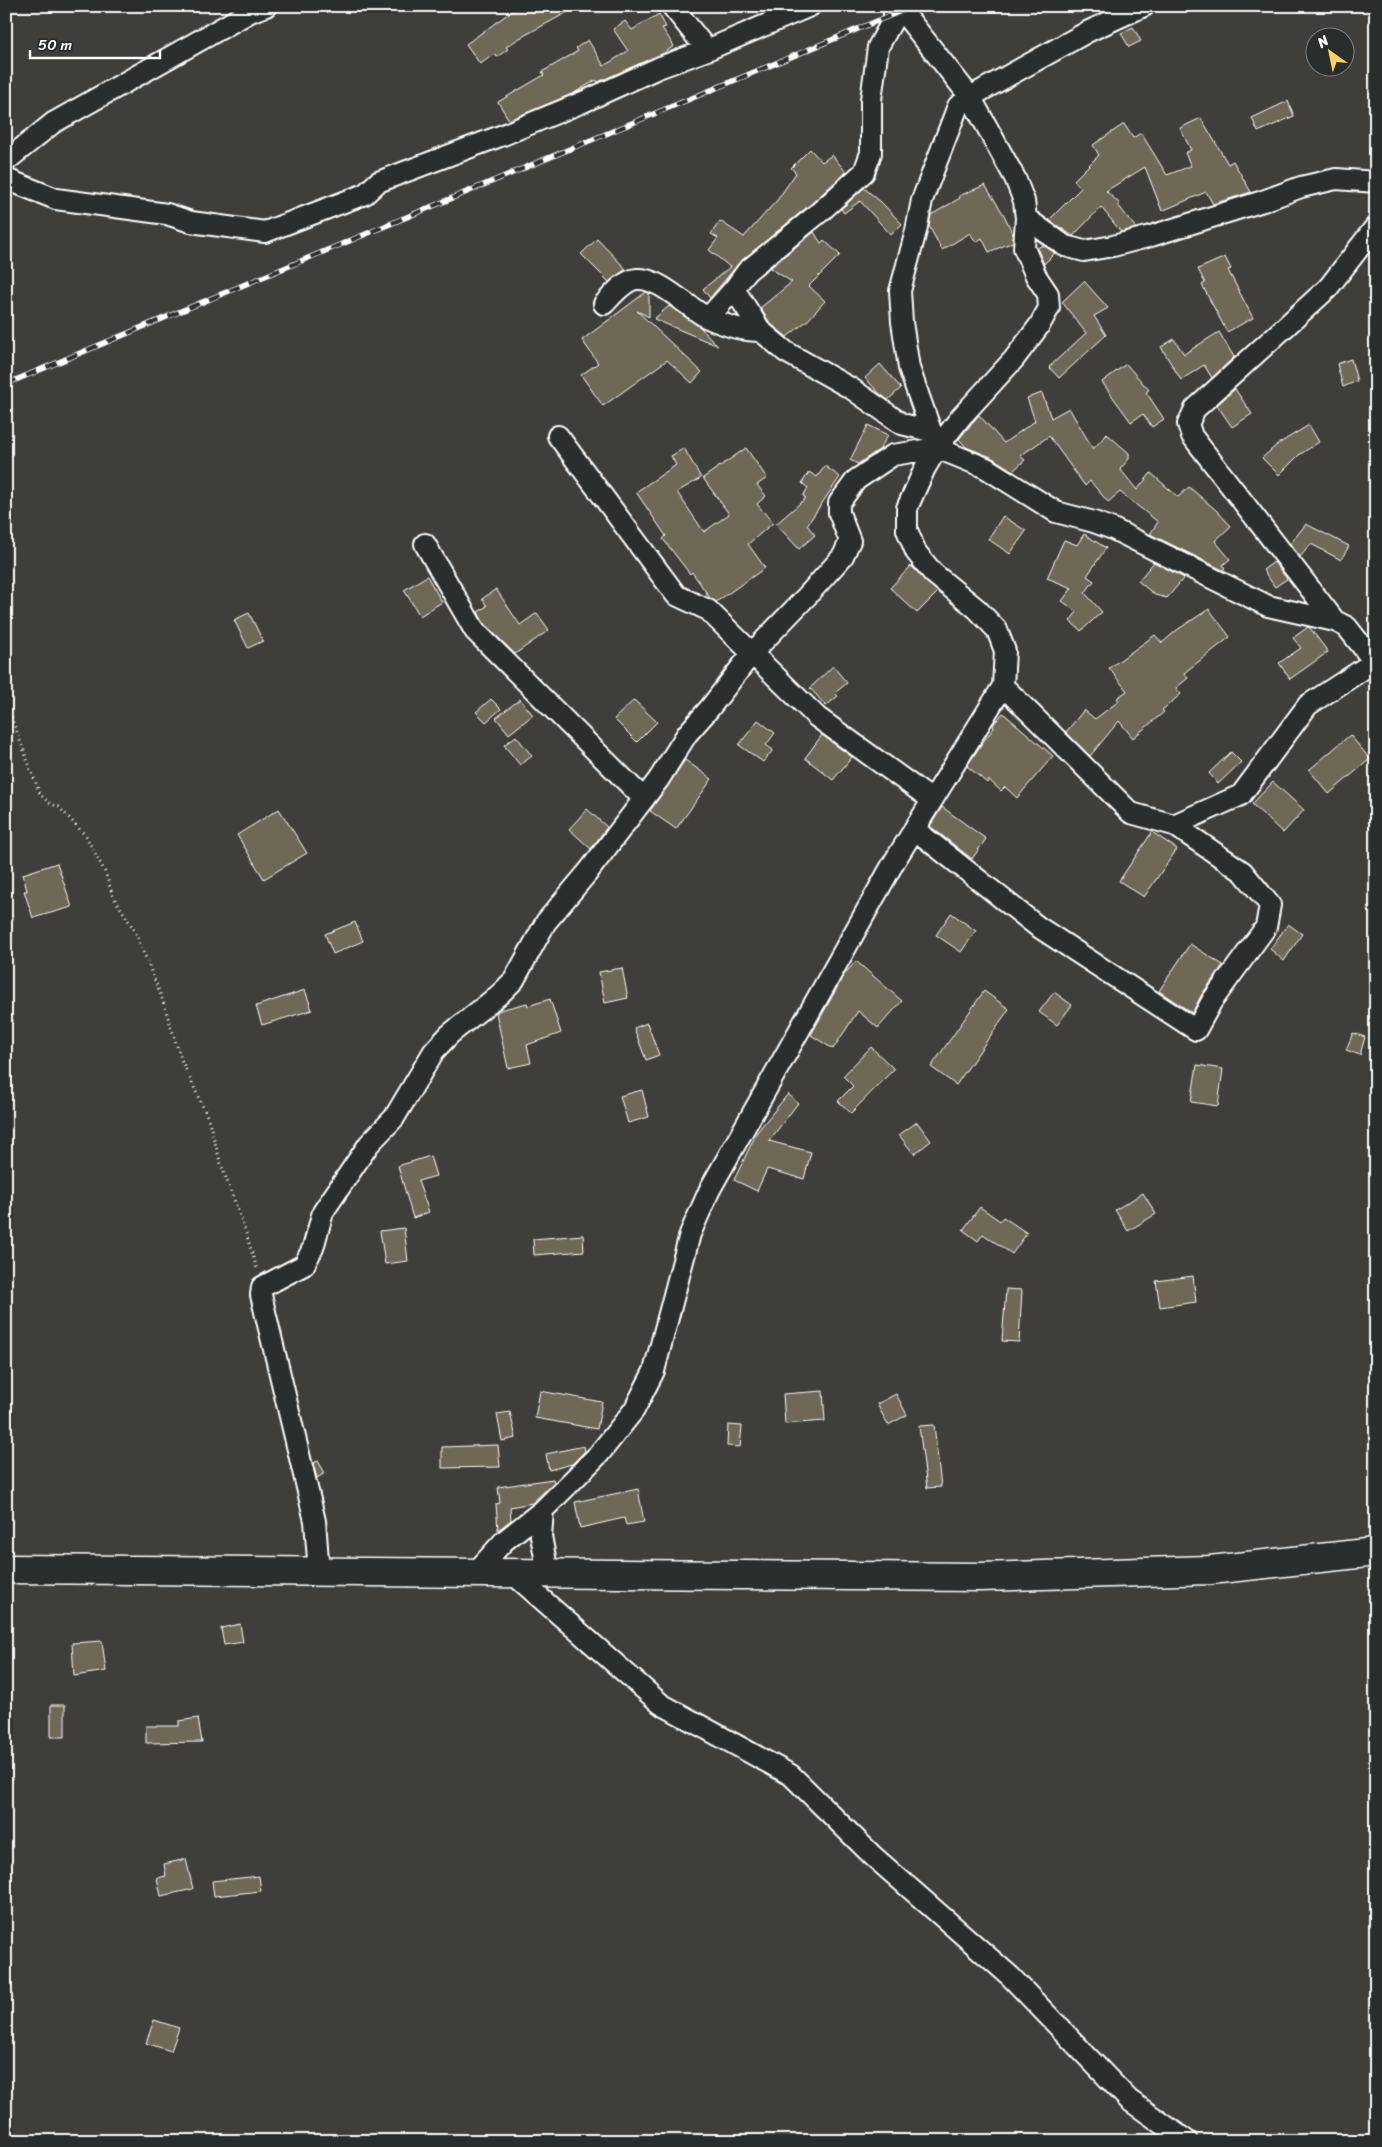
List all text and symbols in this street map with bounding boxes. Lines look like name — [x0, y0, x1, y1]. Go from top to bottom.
scale bar — [30, 28, 160, 60]
north arrow — [1304, 28, 1354, 78]
text: N — [1311, 28, 1334, 55]
text: 50 m — [38, 32, 73, 58]

